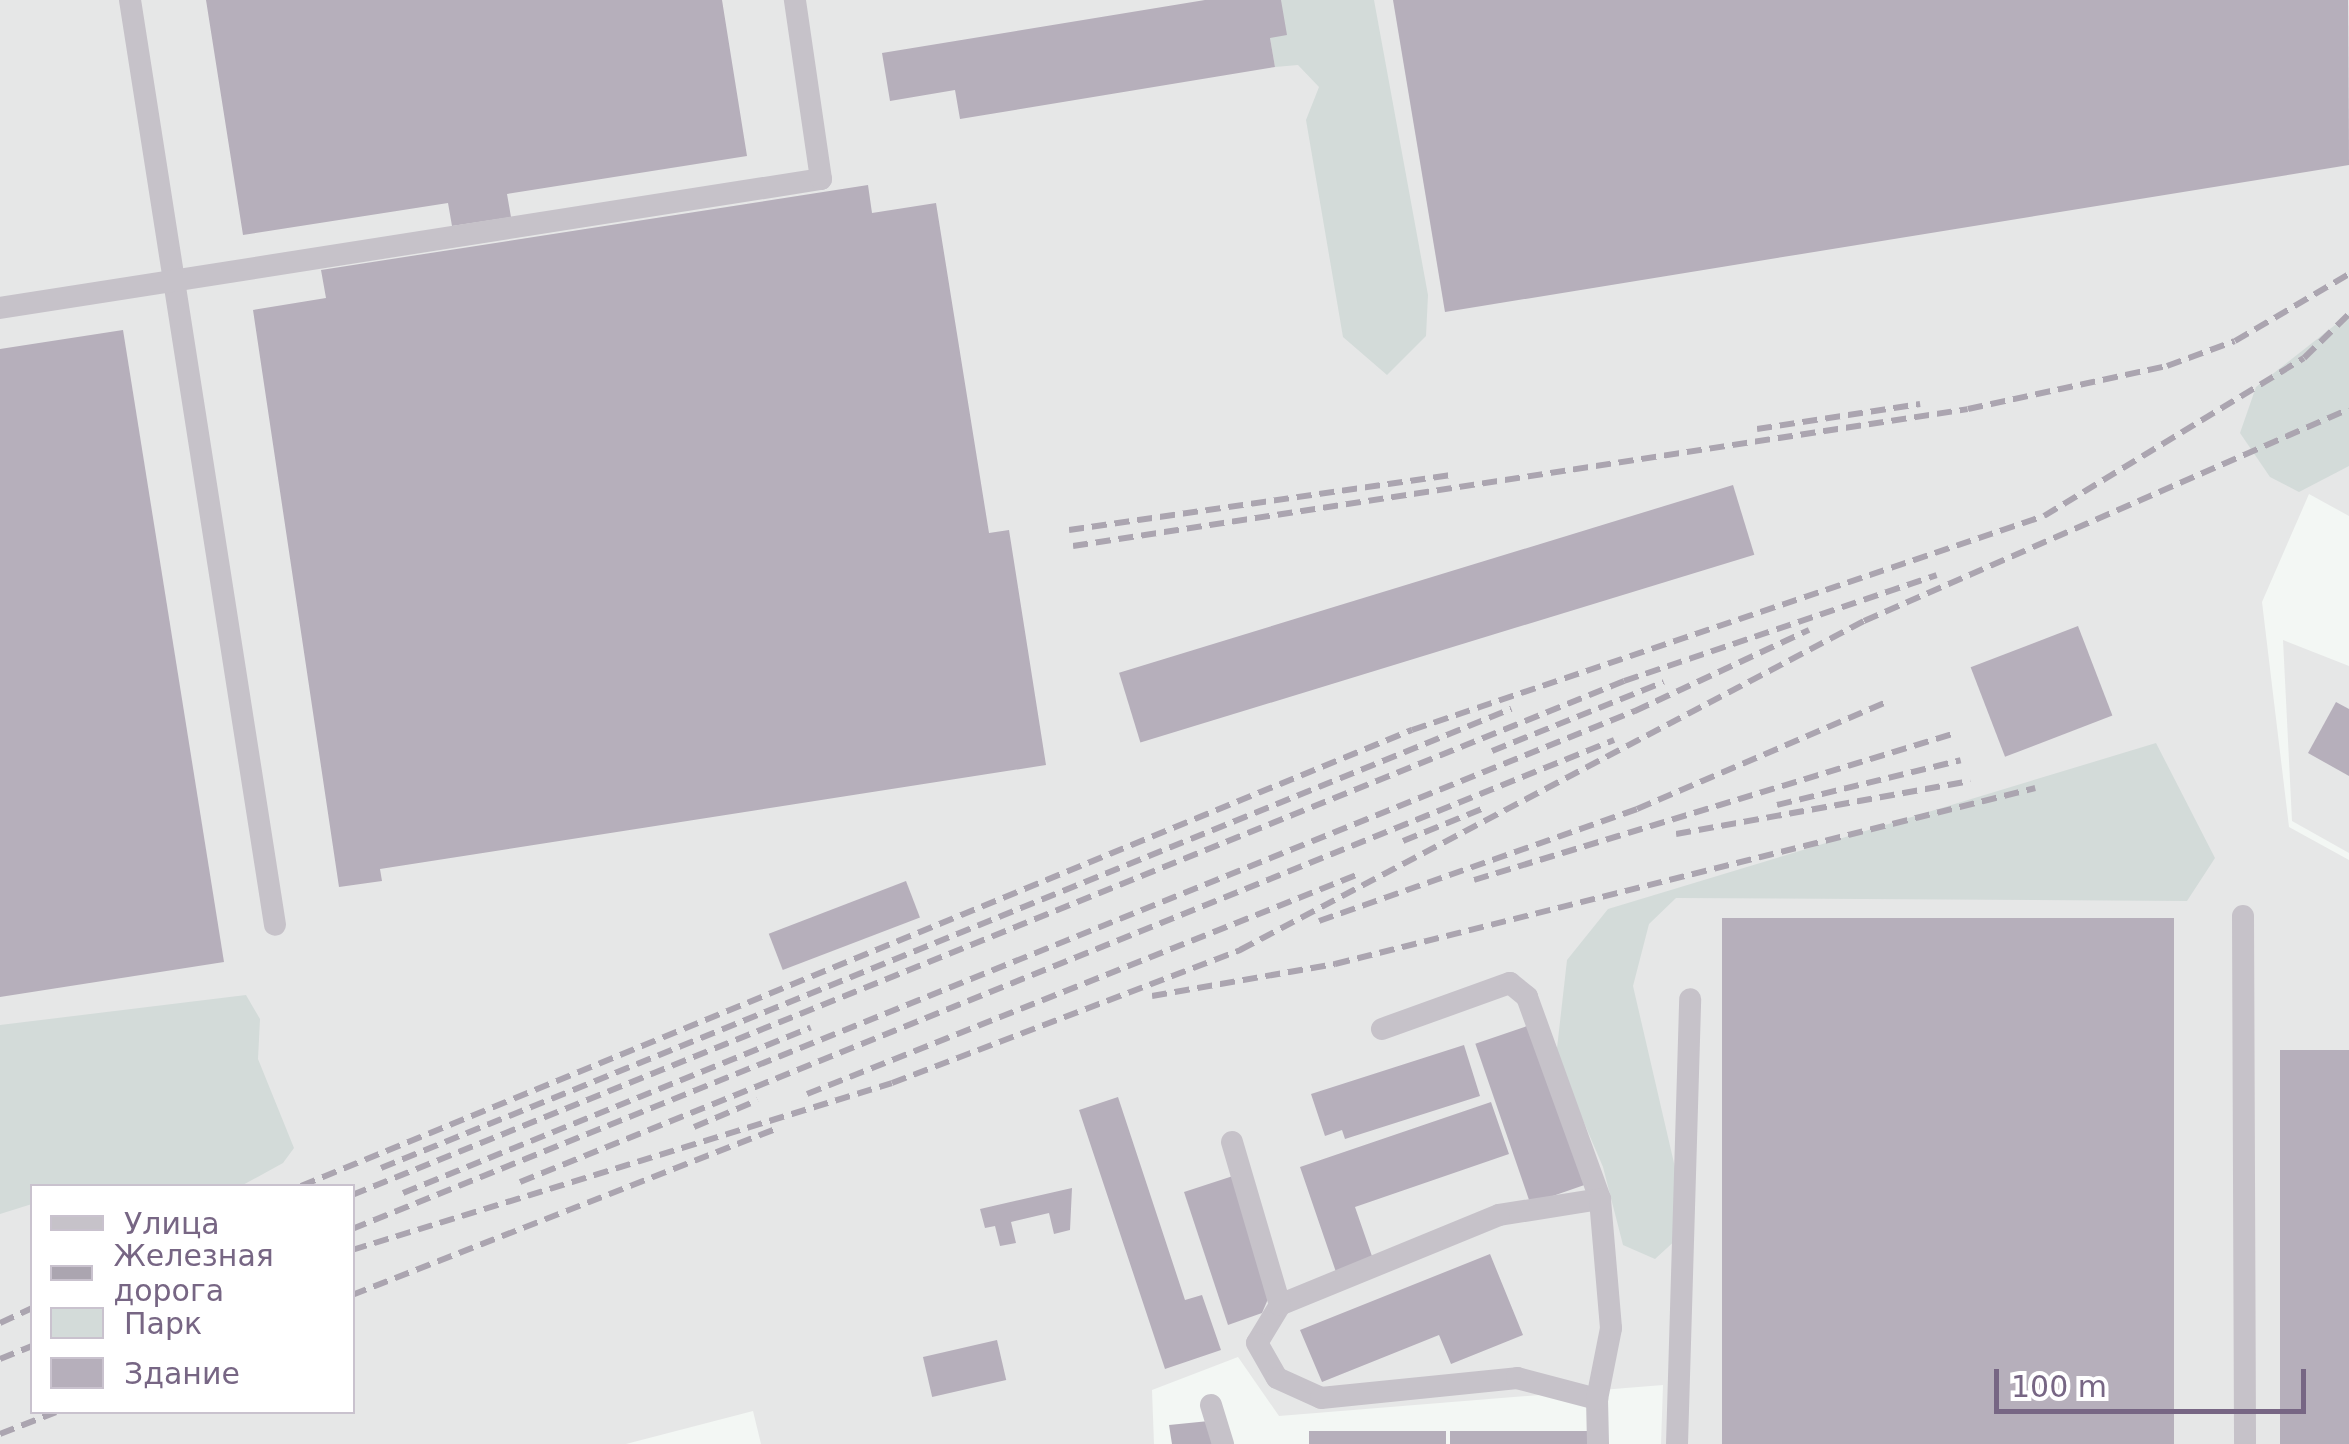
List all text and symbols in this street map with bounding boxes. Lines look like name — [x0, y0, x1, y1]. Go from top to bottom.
legend — [30, 1184, 355, 1414]
text: Улица — [124, 1206, 220, 1241]
text: Железная дорога — [113, 1238, 274, 1308]
text: Парк — [124, 1306, 202, 1341]
scale bar — [1999, 1349, 2312, 1411]
text: Здание — [124, 1356, 240, 1391]
text: 100 m — [2011, 1369, 2107, 1404]

